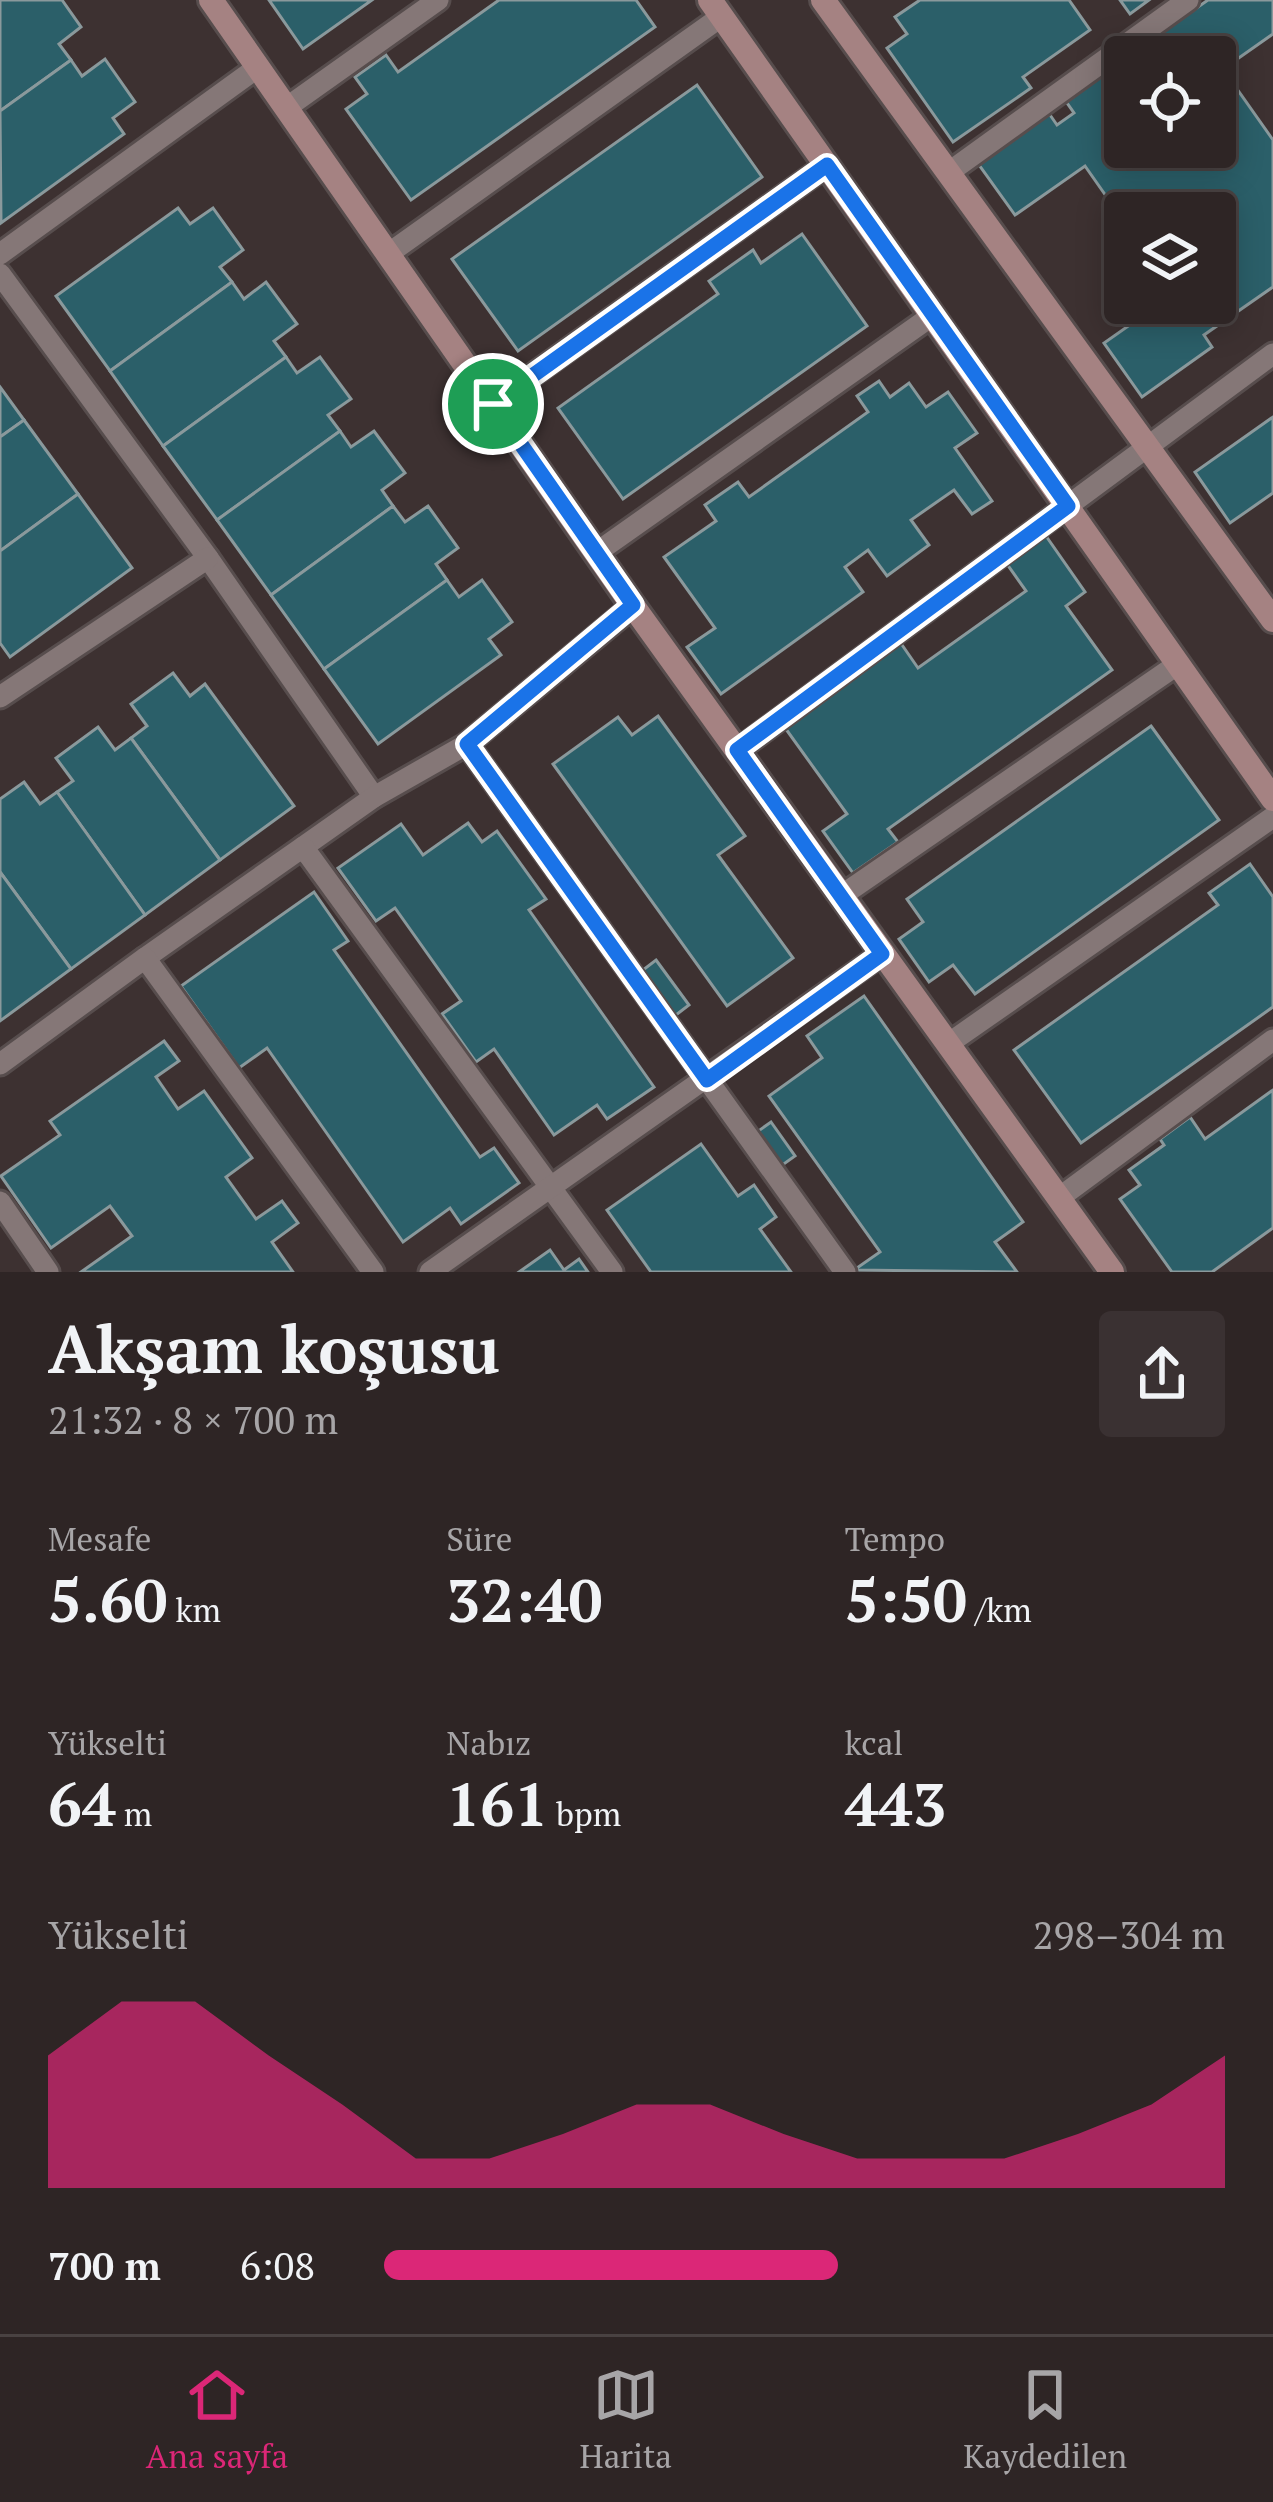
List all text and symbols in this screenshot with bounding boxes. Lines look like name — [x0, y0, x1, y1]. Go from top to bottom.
map controls — [1104, 36, 1236, 324]
button: locate — [1104, 36, 1236, 168]
button: layers — [1104, 192, 1236, 324]
pin — [442, 353, 544, 455]
icon: arrive — [460, 371, 526, 437]
text: Akşam koşusu — [48, 1304, 500, 1392]
button: share — [1099, 1311, 1225, 1437]
text: 21:32 · 8 × 700 m — [48, 1393, 338, 1445]
text: Mesafe — [48, 1517, 151, 1560]
text: Süre — [446, 1517, 512, 1560]
text: Tempo — [845, 1517, 945, 1560]
text: 5.60 — [48, 1560, 167, 1639]
text: 32:40 — [446, 1560, 603, 1639]
text: 5:50 — [845, 1560, 967, 1639]
text: km — [167, 1588, 221, 1631]
text: /km — [967, 1588, 1032, 1631]
text: Yükselti — [48, 1721, 167, 1764]
text: Nabız — [446, 1721, 531, 1764]
text: kcal — [845, 1721, 903, 1764]
text: 64 — [48, 1764, 116, 1843]
text: 161 — [446, 1764, 548, 1843]
text: 443 — [845, 1764, 946, 1843]
text: m — [116, 1792, 152, 1835]
text: bpm — [548, 1792, 621, 1835]
text: Yükselti — [48, 1908, 189, 1960]
text: 298–304 m — [1033, 1908, 1225, 1960]
text: 700 m — [48, 2239, 161, 2291]
text: 6:08 — [240, 2239, 315, 2291]
tab: Ana sayfa — [146, 2362, 288, 2477]
tab: Harita — [580, 2362, 672, 2477]
tab: Kaydedilen — [963, 2362, 1127, 2477]

